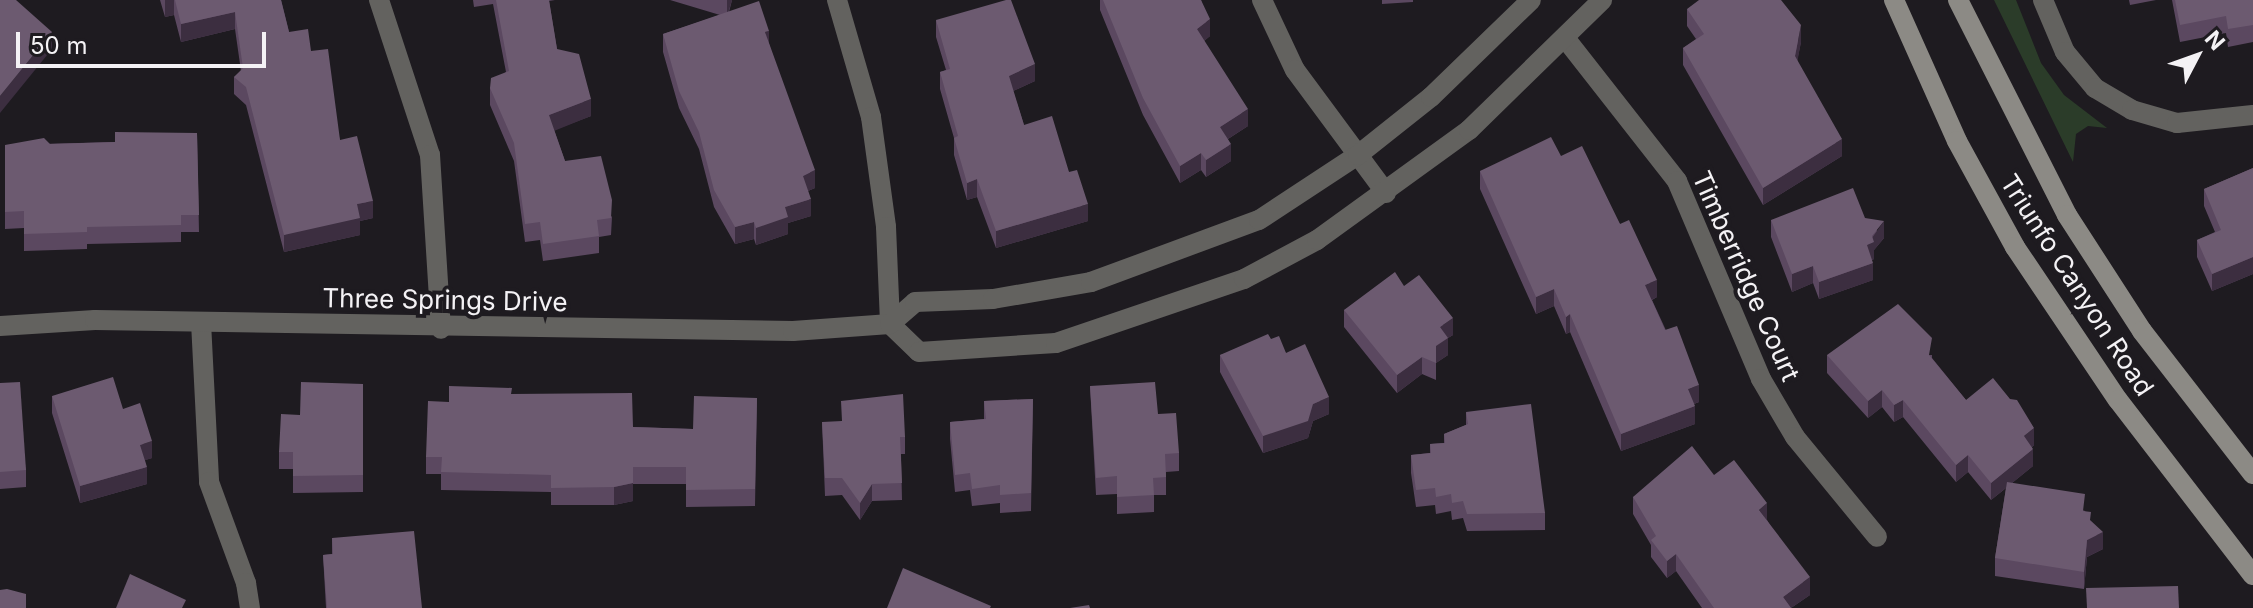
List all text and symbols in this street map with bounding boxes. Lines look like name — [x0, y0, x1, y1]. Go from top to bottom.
scale bar — [20, 16, 270, 66]
north arrow — [2157, 16, 2237, 96]
text: N — [2200, 25, 2230, 55]
text: 50 m — [30, 31, 88, 60]
street label: Timberridge Court — [1686, 166, 1806, 386]
street label: Triunfo Canyon Road — [1994, 168, 2160, 402]
street label: Three Springs Drive — [322, 282, 568, 318]

